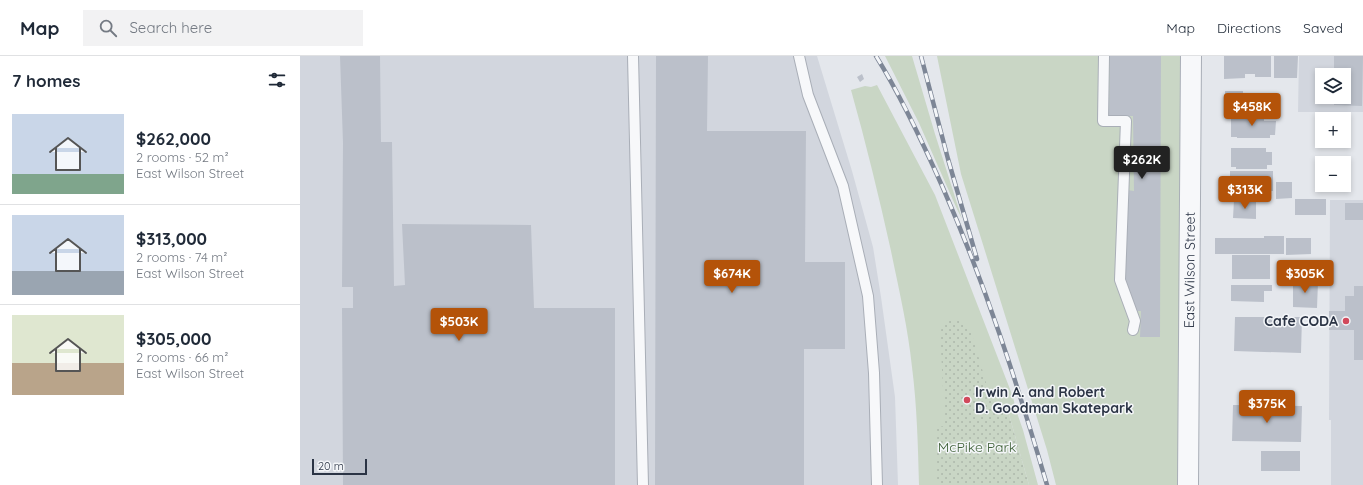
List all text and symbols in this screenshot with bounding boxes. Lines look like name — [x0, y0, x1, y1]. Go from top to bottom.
search box — [83, 10, 363, 46]
text: Map — [20, 16, 59, 40]
icon: search — [97, 17, 119, 39]
text: Search here — [129, 18, 212, 37]
text: Map — [1166, 19, 1195, 37]
text: Directions — [1217, 19, 1281, 37]
text: Saved — [1303, 19, 1343, 37]
map controls — [1315, 68, 1351, 192]
button: layers — [1315, 68, 1351, 104]
icon: filters — [266, 69, 288, 91]
text: 7 homes — [12, 70, 81, 91]
pin: $458K — [1224, 93, 1280, 127]
text: $458K — [1233, 98, 1271, 114]
button: + — [1315, 112, 1351, 148]
text: $262,000 — [136, 128, 211, 149]
icon: home — [44, 130, 92, 178]
pin: $262K — [1114, 146, 1170, 180]
text: 2 rooms · 52 m² — [136, 149, 229, 165]
text: $262K — [1123, 151, 1161, 167]
button: − — [1315, 156, 1351, 192]
text: East Wilson Street — [136, 165, 244, 181]
pin: $313K — [1217, 176, 1273, 210]
text: $313K — [1227, 181, 1263, 197]
street label: East Wilson Street — [1180, 211, 1199, 328]
text: $313,000 — [136, 228, 207, 249]
icon: home — [44, 231, 92, 279]
text: 2 rooms · 74 m² — [136, 249, 227, 265]
pin: $674K — [704, 260, 760, 294]
pin: $305K — [1277, 260, 1333, 294]
text: East Wilson Street — [136, 265, 244, 281]
text: $674K — [713, 265, 751, 281]
text: $305K — [1286, 265, 1324, 281]
pin: $503K — [431, 308, 487, 342]
place label: Cafe CODA — [1264, 312, 1338, 330]
text: $503K — [440, 313, 478, 329]
marker: Cafe CODA — [1341, 316, 1351, 326]
text: $305,000 — [136, 328, 212, 349]
icon: home — [44, 331, 92, 379]
text: 2 rooms · 66 m² — [136, 349, 228, 365]
text: East Wilson Street — [136, 365, 244, 381]
place label: Irwin A. and Robert D. Goodman Skatepark — [975, 383, 1133, 417]
pin: $375K — [1239, 390, 1295, 424]
marker: Irwin A. and Robert D. Goodman Skatepark — [962, 395, 972, 405]
text: $375K — [1248, 395, 1286, 411]
park label: McPike Park — [938, 438, 1016, 456]
scale bar — [312, 457, 367, 476]
text: 20 m — [318, 459, 344, 473]

